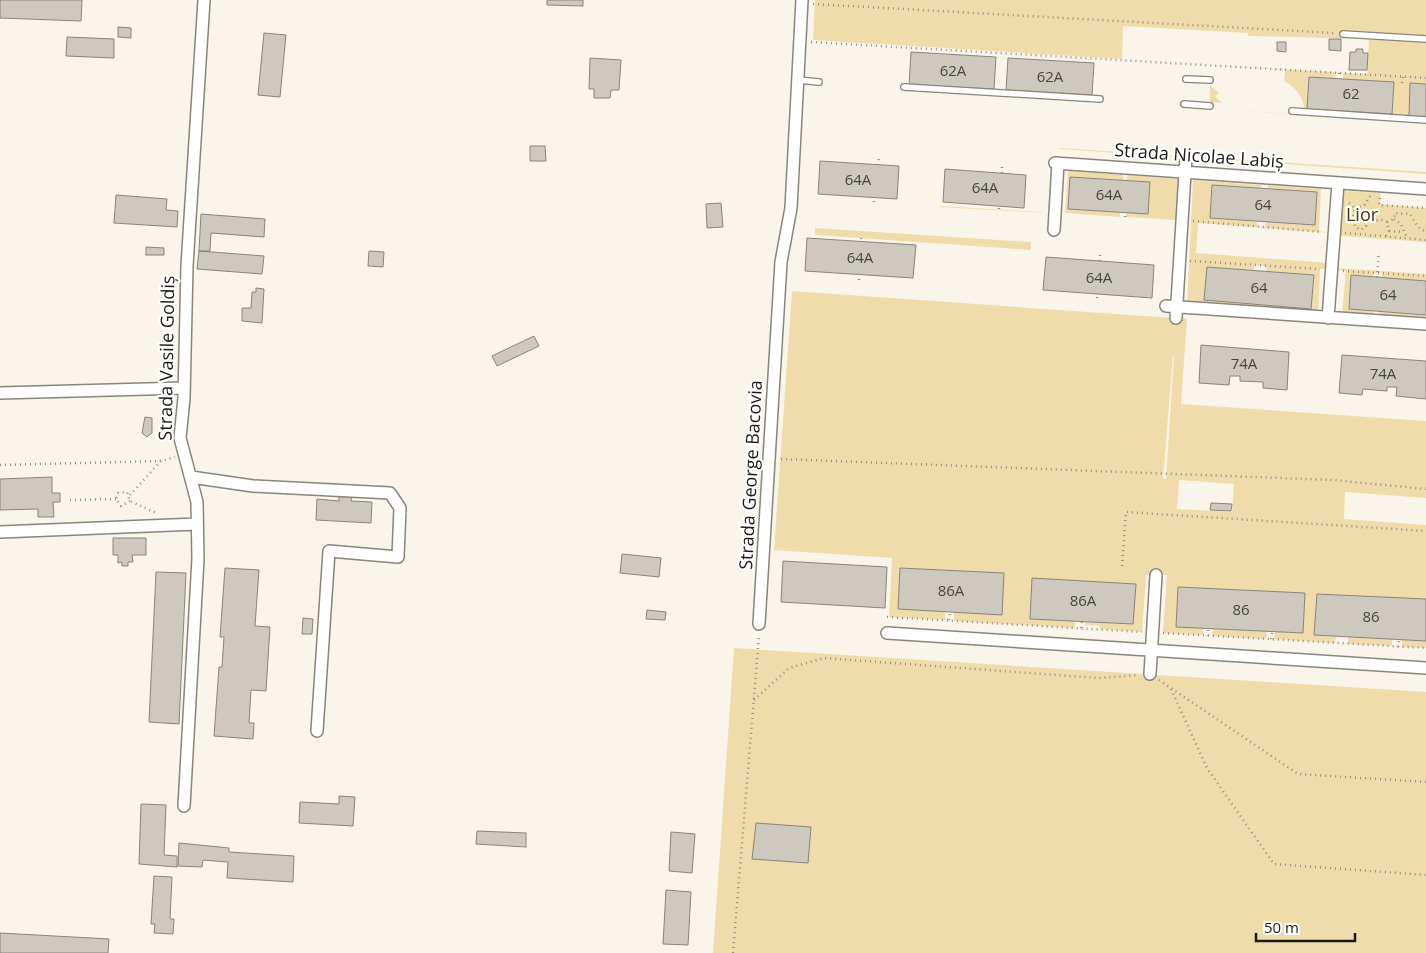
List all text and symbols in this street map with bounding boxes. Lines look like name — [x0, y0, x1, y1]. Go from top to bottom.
house number: 62A — [940, 60, 967, 80]
house number: 62A — [1037, 66, 1064, 86]
house number: 62 — [1342, 83, 1360, 103]
street label: Strada Nicolae Labiș — [1114, 137, 1285, 173]
house number: 64A — [845, 169, 872, 189]
house number: 64A — [972, 177, 999, 197]
house number: 64A — [1096, 184, 1123, 204]
house number: 64 — [1254, 194, 1272, 214]
park label: Lior — [1346, 202, 1379, 226]
house number: 64A — [847, 247, 874, 267]
house number: 64A — [1086, 267, 1113, 287]
street label: Strada Vasile Goldiș — [153, 275, 179, 441]
house number: 64 — [1250, 277, 1268, 297]
house number: 64 — [1379, 284, 1397, 304]
house number: 74A — [1231, 353, 1258, 373]
house number: 74A — [1370, 363, 1397, 383]
street label: Strada George Bacovia — [733, 380, 767, 570]
house number: 86A — [938, 580, 965, 600]
house number: 86A — [1070, 590, 1097, 610]
house number: 86 — [1232, 599, 1250, 619]
house number: 86 — [1362, 606, 1380, 626]
scale bar — [1256, 910, 1355, 942]
text: 50 m — [1264, 917, 1299, 937]

